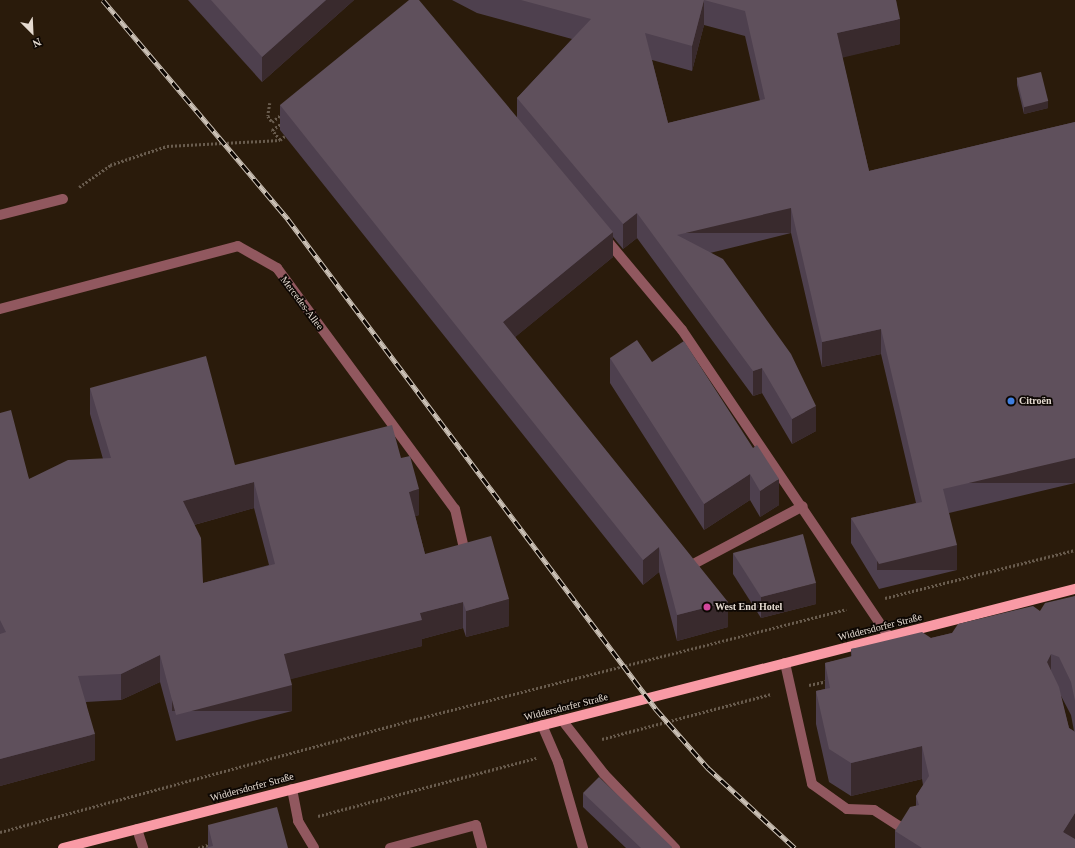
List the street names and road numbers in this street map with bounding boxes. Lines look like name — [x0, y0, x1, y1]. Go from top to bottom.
street label: Mercedes-Allee — [278, 274, 326, 332]
street label: Widdersdorfer Straße — [837, 611, 923, 643]
street label: Widdersdorfer Straße — [523, 691, 609, 723]
street label: Widdersdorfer Straße — [209, 770, 295, 804]

